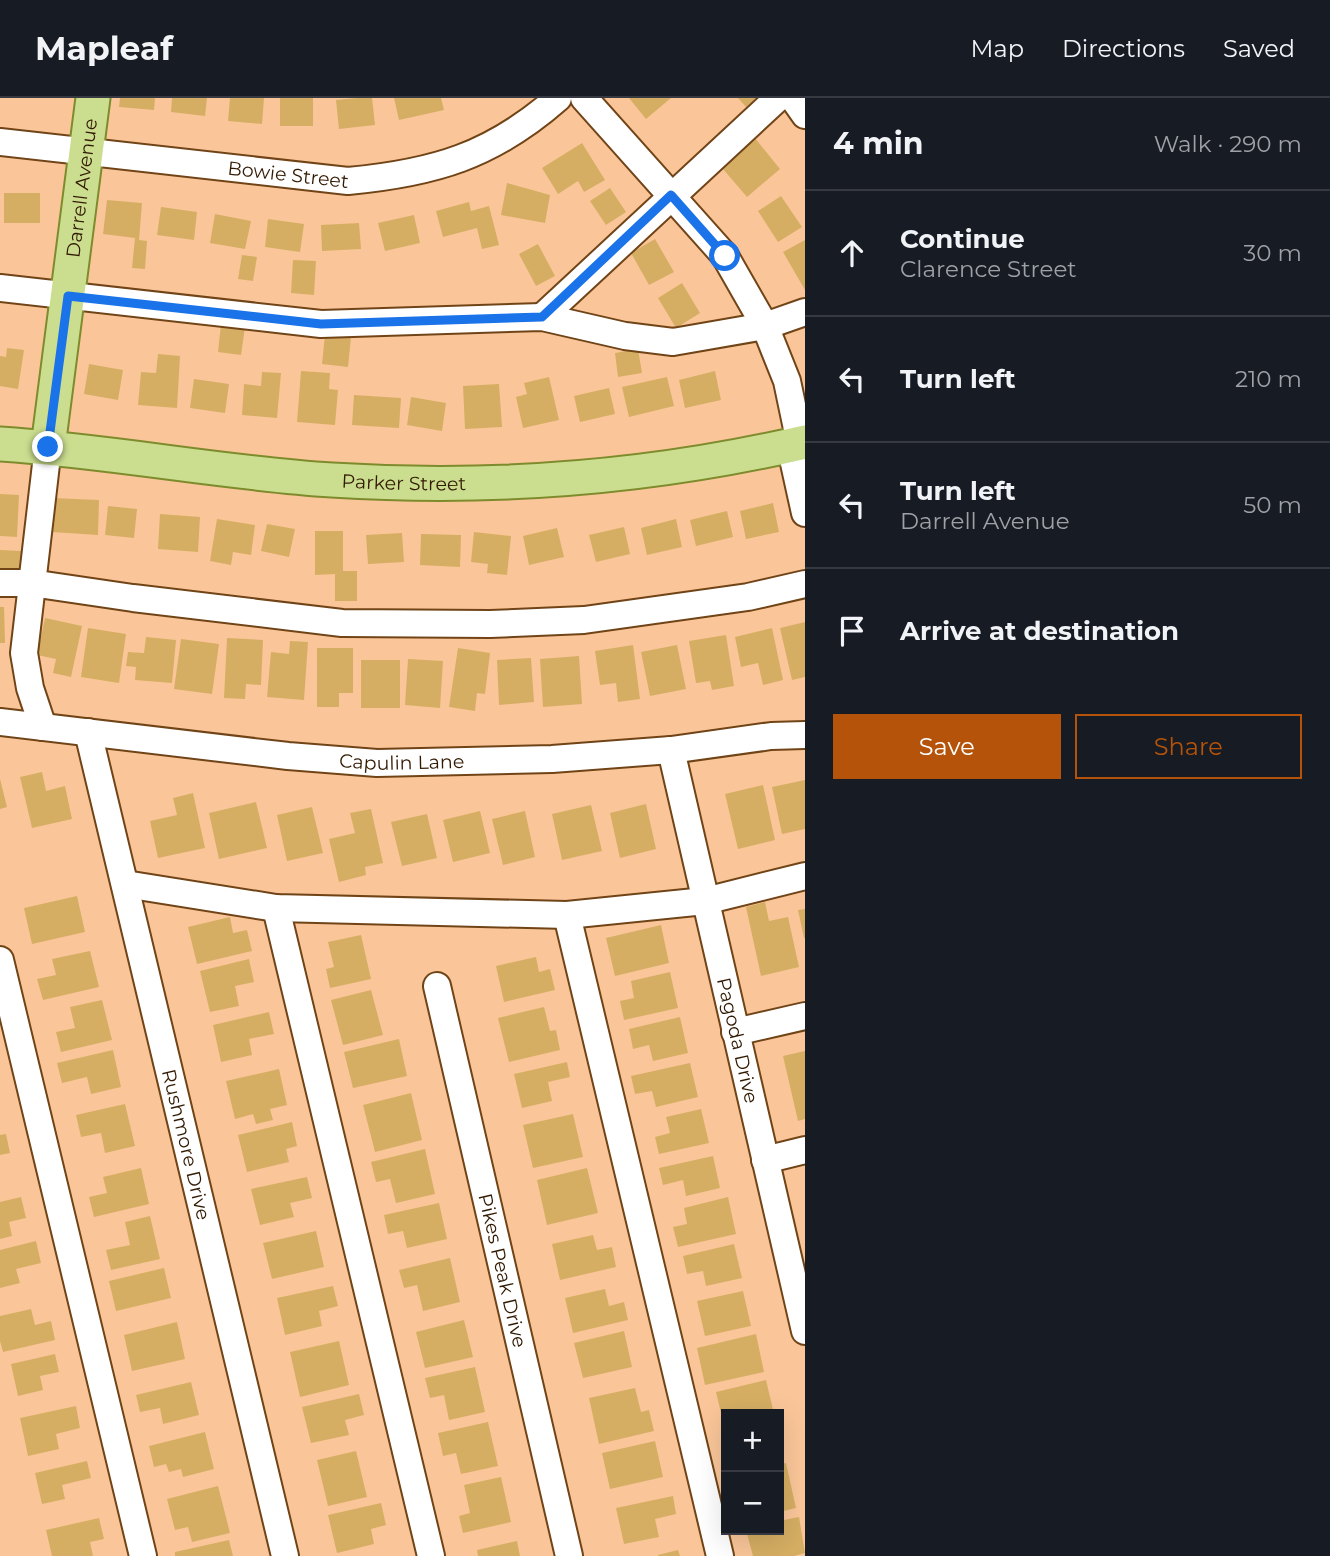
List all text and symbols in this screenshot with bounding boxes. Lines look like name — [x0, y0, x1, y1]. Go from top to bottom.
text: Mapleaf — [35, 28, 173, 68]
text: Map — [971, 34, 1024, 63]
text: Directions — [1062, 34, 1185, 63]
text: Saved — [1223, 34, 1295, 63]
street label: Darrell Avenue — [61, 117, 102, 259]
text: 4 min — [833, 125, 923, 162]
text: Walk · 290 m — [1154, 130, 1302, 158]
street label: Bowie Street — [226, 157, 350, 193]
text: Continue — [900, 223, 1025, 255]
icon: ahead — [833, 234, 871, 272]
text: 30 m — [1243, 239, 1302, 267]
route start — [709, 240, 740, 271]
text: Clarence Street — [900, 255, 1077, 283]
icon: left — [833, 360, 871, 398]
text: Turn left — [900, 363, 1016, 395]
text: 210 m — [1235, 365, 1302, 393]
route end — [32, 431, 63, 462]
street label: Parker Street — [341, 470, 467, 495]
text: Turn left — [900, 475, 1016, 507]
icon: left — [833, 486, 871, 524]
text: 50 m — [1243, 491, 1302, 519]
text: Darrell Avenue — [900, 507, 1070, 535]
icon: arrive — [833, 612, 871, 650]
text: Arrive at destination — [900, 615, 1179, 647]
button: Save — [833, 714, 1061, 779]
button: Share — [1075, 714, 1302, 779]
street label: Capulin Lane — [338, 749, 465, 775]
street label: Pagoda Drive — [712, 975, 763, 1106]
street label: Rushmore Drive — [157, 1067, 215, 1222]
street label: Pikes Peak Drive — [473, 1191, 531, 1350]
map controls — [721, 1409, 784, 1535]
button: + — [721, 1409, 784, 1472]
button: − — [721, 1472, 784, 1535]

